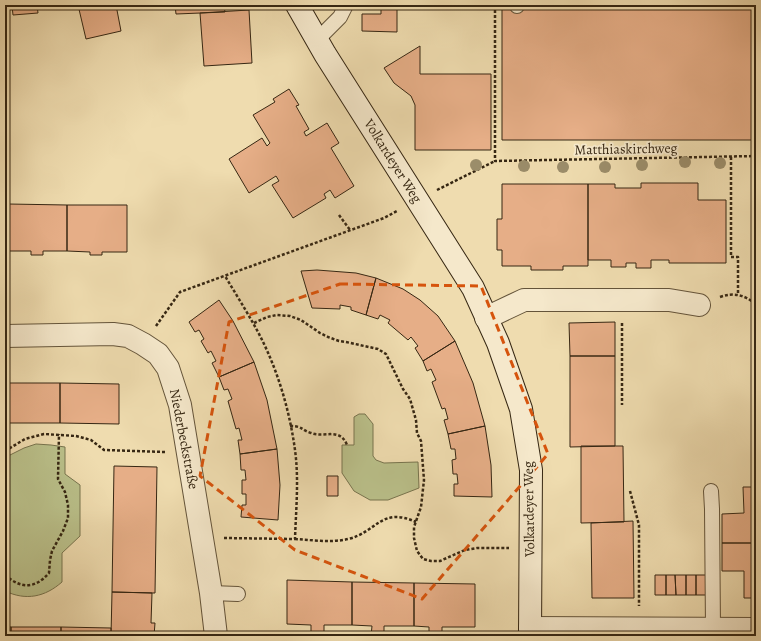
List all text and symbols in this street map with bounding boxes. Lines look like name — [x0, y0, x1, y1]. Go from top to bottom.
street label: Volkardeyer Weg — [359, 115, 426, 207]
street label: Matthiaskirchweg — [574, 139, 678, 159]
street label: Niederbeckstraße — [165, 387, 203, 491]
street label: Volkardeyer Weg — [519, 461, 539, 558]

